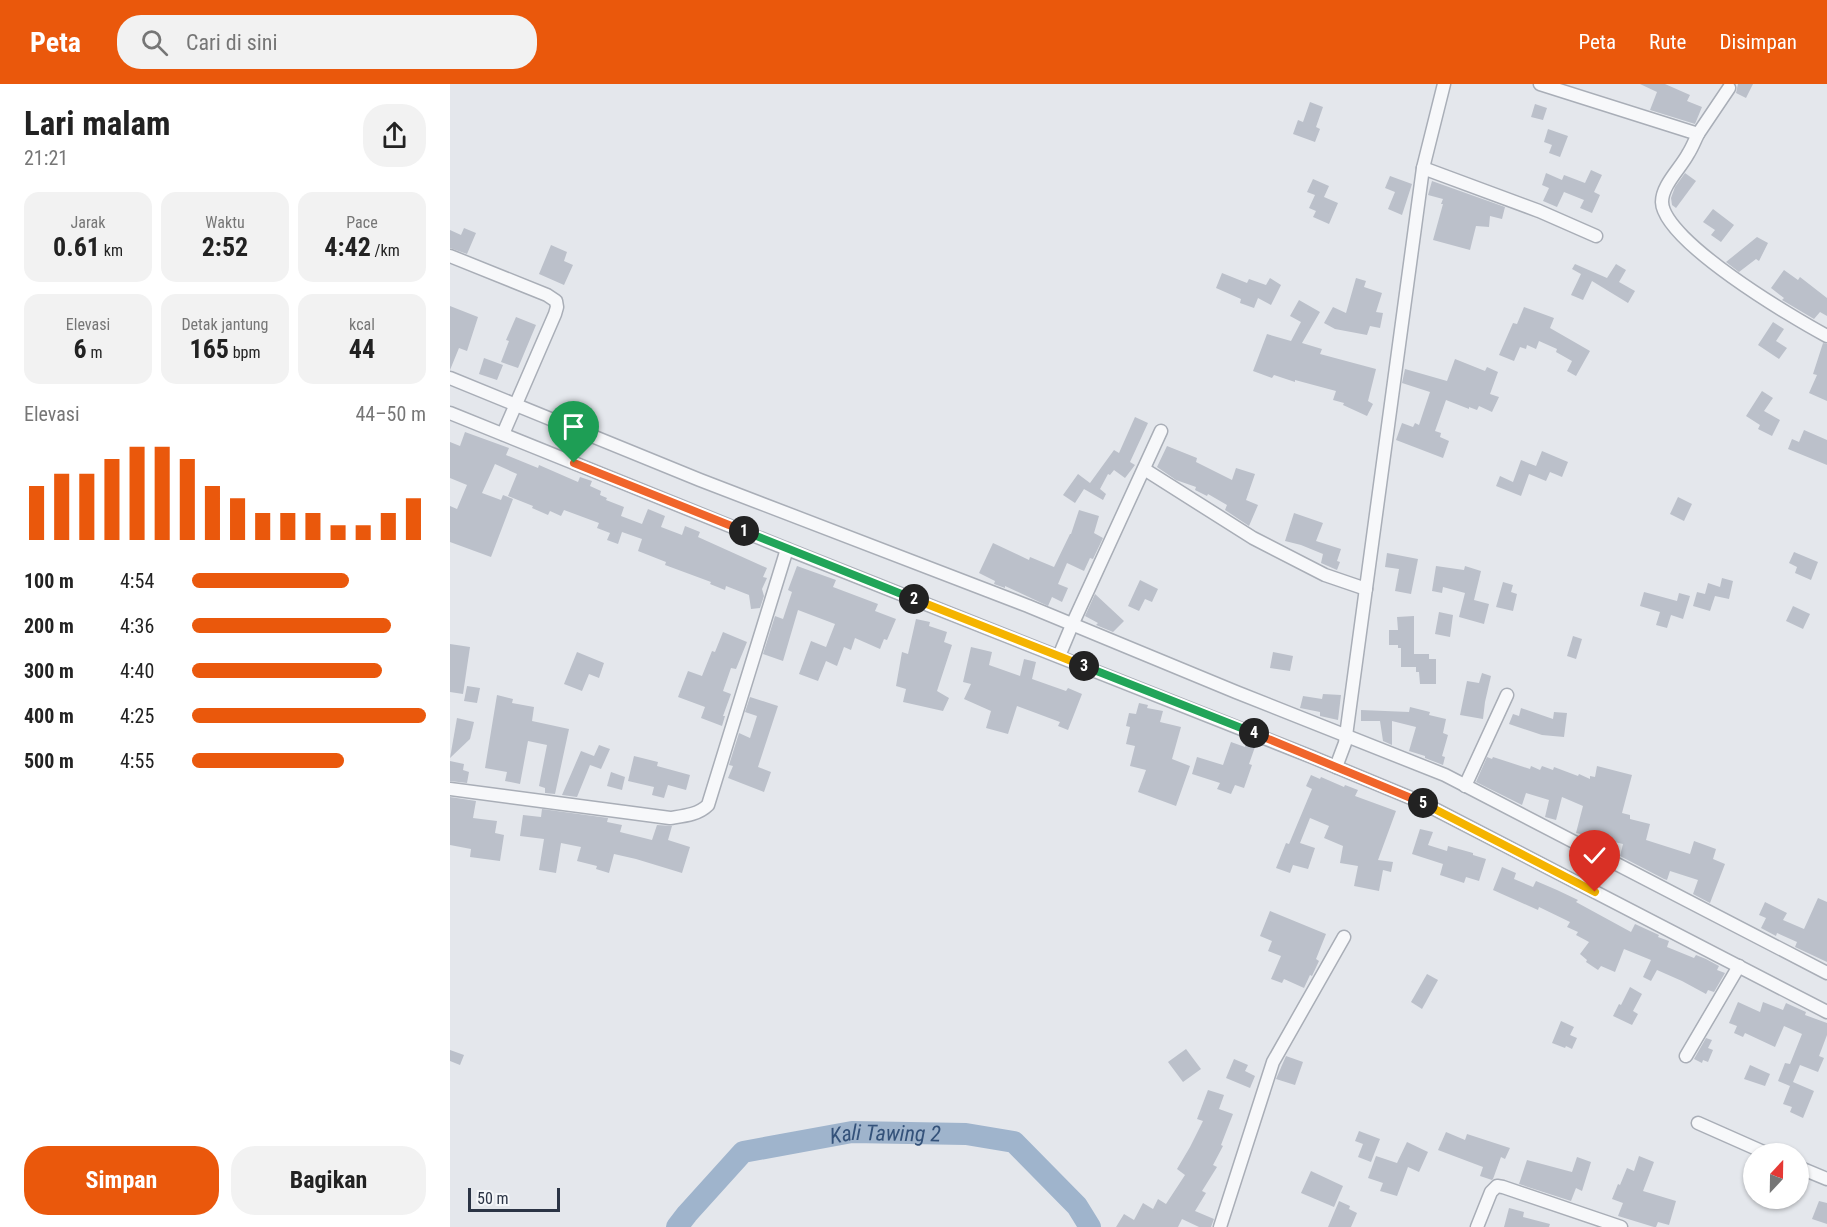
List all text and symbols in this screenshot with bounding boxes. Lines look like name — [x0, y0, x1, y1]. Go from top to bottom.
search box — [117, 15, 537, 69]
text: Peta — [30, 26, 81, 59]
icon: search — [138, 26, 171, 59]
text: Cari di sini — [186, 30, 278, 55]
text: Peta — [1578, 30, 1616, 54]
text: Rute — [1649, 30, 1686, 54]
text: Disimpan — [1719, 30, 1797, 54]
text: Lari malam — [24, 104, 171, 143]
button: share — [363, 104, 426, 167]
text: 21:21 — [24, 146, 68, 170]
text: Jarak — [71, 213, 105, 232]
text: Waktu — [205, 213, 245, 232]
text: Pace — [346, 213, 378, 232]
text: 0.61 — [53, 232, 100, 262]
text: 2:52 — [202, 232, 248, 262]
text: 4:42 — [324, 232, 371, 262]
text: km — [100, 241, 123, 260]
text: /km — [371, 241, 400, 260]
text: Elevasi — [66, 315, 110, 334]
text: Detak jantung — [181, 315, 269, 334]
text: kcal — [349, 315, 375, 334]
text: 6 — [74, 334, 87, 364]
text: 165 — [190, 334, 229, 364]
text: 44 — [349, 334, 375, 364]
text: m — [87, 343, 102, 362]
text: bpm — [229, 343, 260, 362]
pin — [548, 401, 599, 463]
text: Elevasi — [24, 402, 79, 426]
text: 44–50 m — [355, 402, 426, 426]
icon: arrive — [557, 410, 590, 443]
pin: 1 — [729, 516, 759, 546]
text: 1 — [740, 521, 748, 540]
text: 100 m — [24, 569, 74, 593]
text: 4:54 — [120, 569, 154, 593]
pin: 2 — [899, 584, 929, 614]
text: 2 — [910, 589, 918, 608]
text: 200 m — [24, 614, 74, 638]
text: 4:36 — [120, 614, 154, 638]
pin: 3 — [1069, 651, 1099, 681]
text: 3 — [1080, 656, 1088, 675]
text: 300 m — [24, 659, 74, 683]
text: 4:40 — [120, 659, 154, 683]
text: 400 m — [24, 704, 74, 728]
text: 4:25 — [120, 704, 154, 728]
pin: 4 — [1239, 718, 1269, 748]
text: 4 — [1250, 723, 1258, 742]
text: 500 m — [24, 749, 74, 773]
text: 4:55 — [120, 749, 154, 773]
pin: 5 — [1408, 788, 1438, 818]
text: 5 — [1419, 793, 1427, 812]
pin — [1569, 830, 1620, 892]
icon: check — [1578, 839, 1611, 872]
water label: Kali Tawing 2 — [828, 1119, 942, 1148]
north arrow — [1743, 1143, 1809, 1209]
map controls — [1743, 1143, 1809, 1209]
button: Simpan — [24, 1146, 219, 1215]
button: Bagikan — [231, 1146, 426, 1215]
scale bar — [468, 1185, 560, 1212]
text: 50 m — [477, 1189, 509, 1208]

